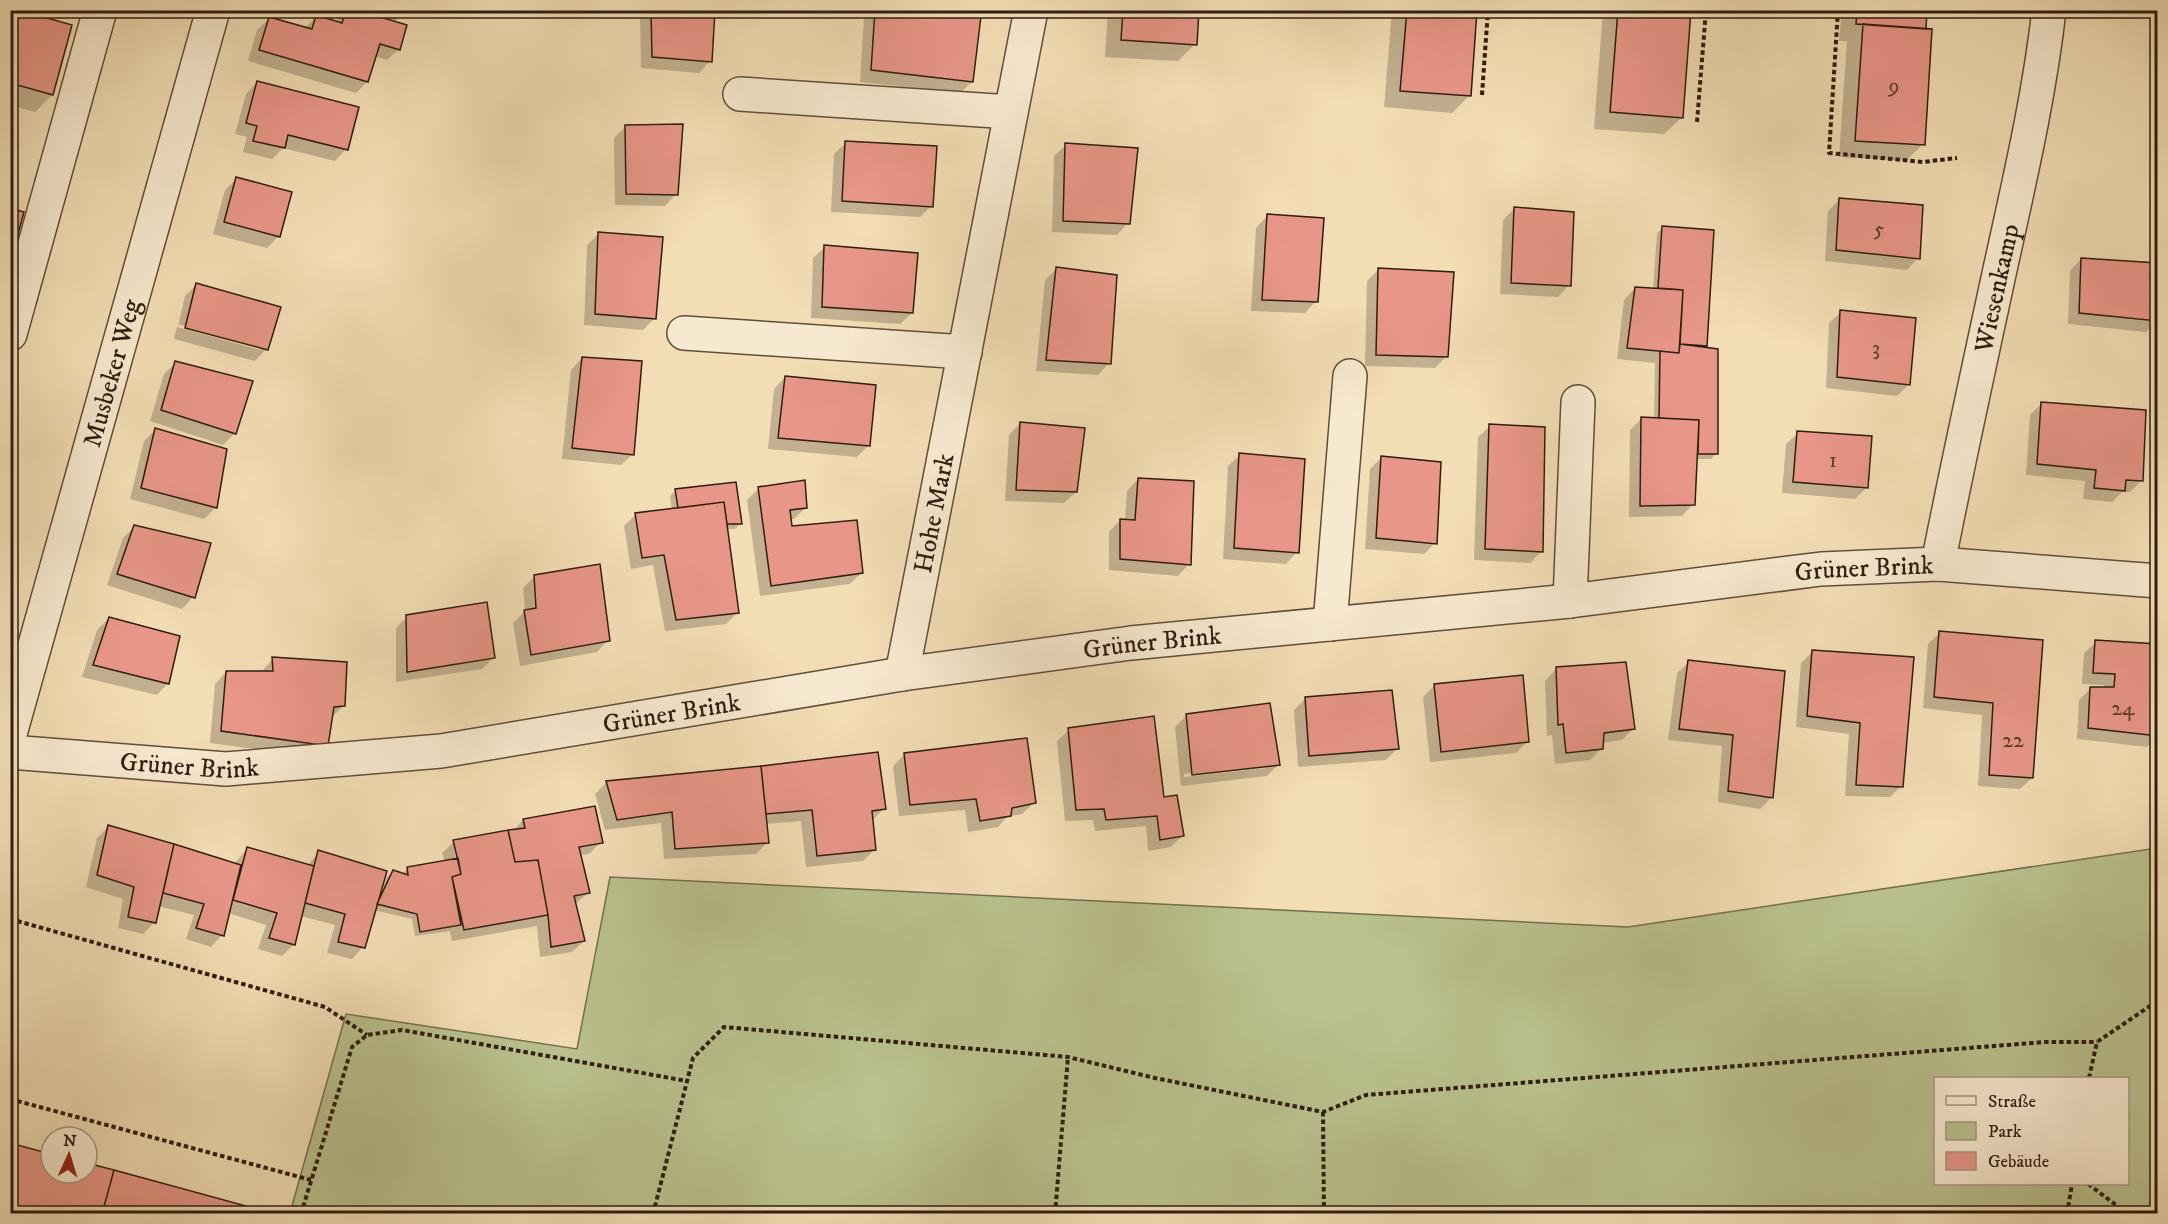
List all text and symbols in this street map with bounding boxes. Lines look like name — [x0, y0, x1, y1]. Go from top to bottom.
house number: 9 — [1888, 73, 1899, 100]
house number: 5 — [1874, 216, 1885, 243]
street label: Wiesenkamp — [1967, 221, 2028, 357]
street label: Musbeker Weg — [76, 295, 149, 451]
house number: 3 — [1872, 335, 1880, 362]
house number: 1 — [1829, 447, 1837, 474]
street label: Hohe Mark — [907, 451, 963, 576]
street label: Grüner Brink — [1793, 549, 1934, 590]
street label: Grüner Brink — [1081, 619, 1223, 667]
street label: Grüner Brink — [600, 686, 743, 742]
house number: 24 — [2111, 695, 2136, 722]
house number: 22 — [2002, 727, 2024, 754]
street label: Grüner Brink — [119, 746, 260, 787]
legend — [1934, 1077, 2129, 1185]
text: Straße — [1988, 1091, 2036, 1113]
text: Park — [1988, 1121, 2022, 1143]
north arrow — [39, 1125, 99, 1185]
text: N — [63, 1131, 77, 1151]
text: Gebäude — [1988, 1151, 2049, 1173]

